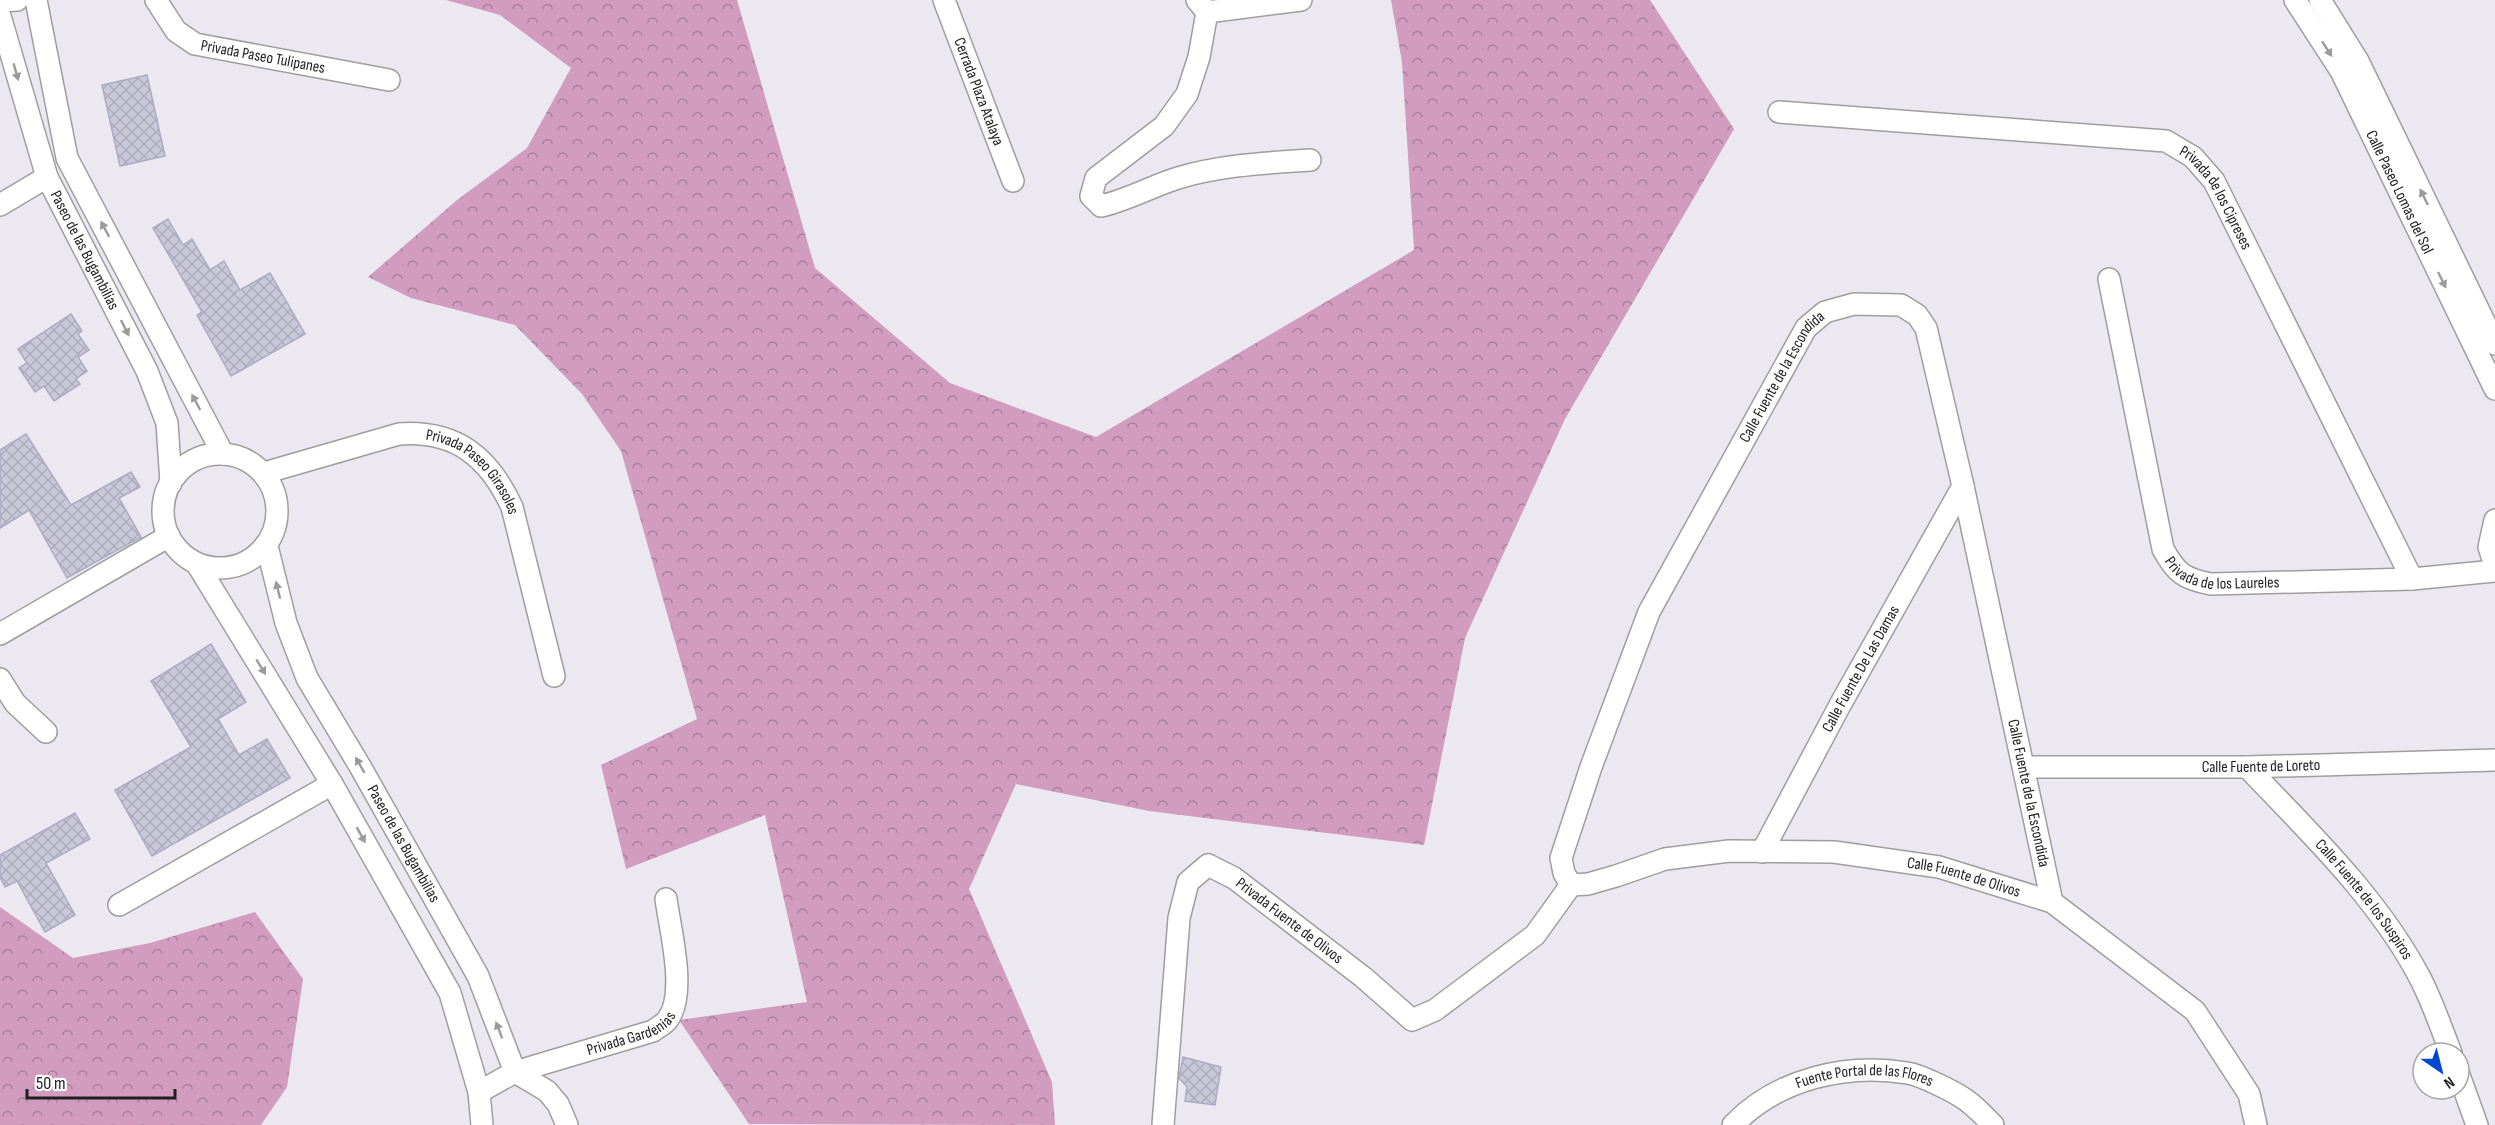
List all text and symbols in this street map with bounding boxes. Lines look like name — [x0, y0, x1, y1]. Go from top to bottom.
street label: Cerrada Plaza Atalaya — [950, 35, 1008, 148]
street label: Privada Paseo Tulipanes — [199, 36, 327, 77]
one-way arrow — [2321, 41, 2332, 57]
one-way arrow — [12, 63, 21, 81]
street label: Calle Paseo Lomas del Sol — [2362, 127, 2438, 257]
street label: Privada de los Cipreses — [2176, 142, 2256, 253]
street label: Paseo de las Bugambilias — [46, 187, 123, 313]
one-way arrow — [2419, 188, 2429, 205]
one-way arrow — [100, 221, 110, 238]
one-way arrow — [2437, 271, 2447, 288]
street label: Calle Fuente de la Escondida — [1735, 307, 1828, 446]
one-way arrow — [120, 319, 130, 336]
one-way arrow — [191, 393, 201, 411]
street label: Privada Paseo Girasoles — [425, 425, 523, 516]
street label: Privada de los Laureles — [2160, 553, 2280, 594]
one-way arrow — [272, 580, 282, 599]
street label: Calle Fuente De Las Damas — [1818, 602, 1904, 735]
one-way arrow — [255, 659, 266, 675]
street label: Calle Fuente de la Escondida — [2004, 718, 2054, 869]
street label: Calle Fuente de Loreto — [2202, 755, 2321, 777]
one-way arrow — [354, 757, 365, 773]
street label: Paseo de las Bugambilias — [363, 782, 444, 906]
one-way arrow — [355, 827, 366, 843]
street label: Calle Fuente de los Suspiros — [2311, 835, 2417, 963]
street label: Calle Fuente de Olivos — [1906, 853, 2023, 901]
street label: Privada Fuente de Olivos — [1232, 873, 1347, 968]
street label: Privada Gardenias — [584, 1008, 680, 1060]
one-way arrow — [494, 1021, 503, 1039]
north arrow — [2411, 1041, 2471, 1101]
street label: Fuente Portal de las Flores — [1793, 1061, 1937, 1093]
scale bar — [27, 1062, 176, 1100]
text: N — [2440, 1072, 2458, 1092]
text: 50 m — [36, 1073, 66, 1094]

